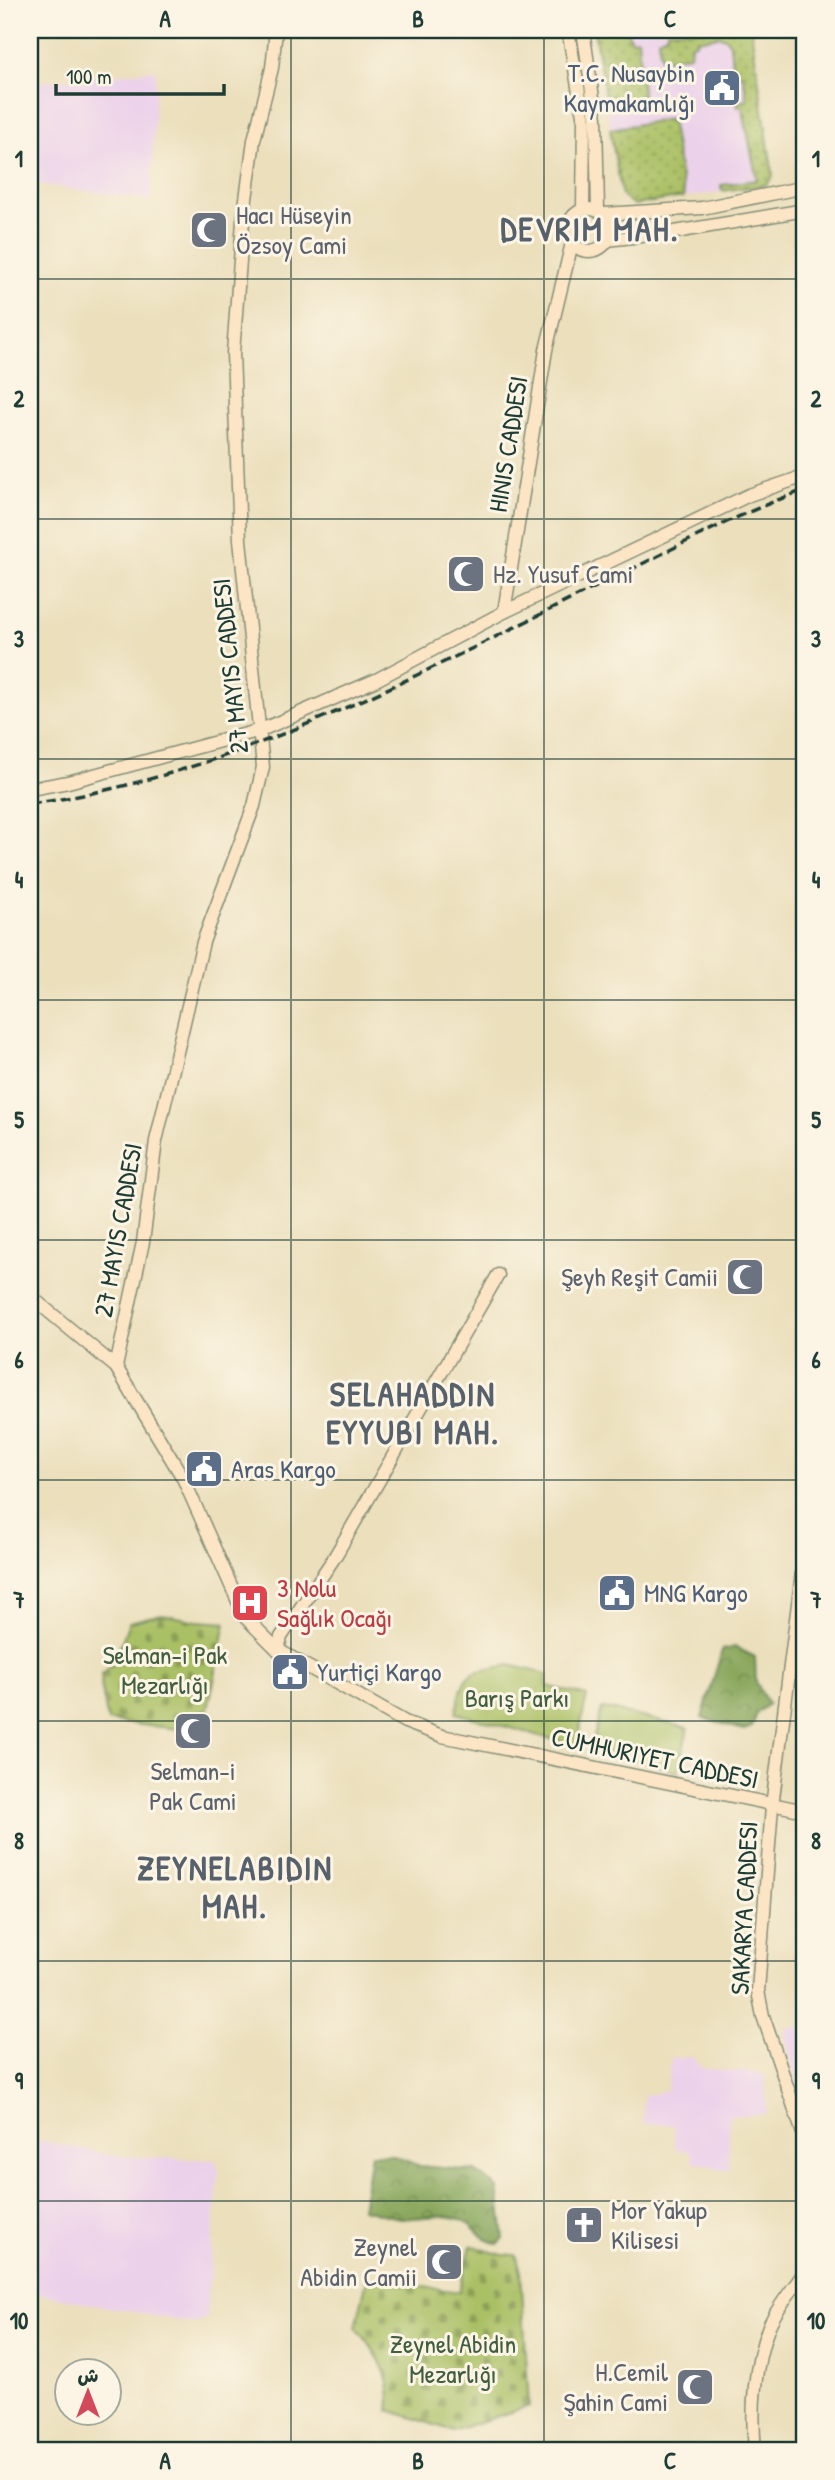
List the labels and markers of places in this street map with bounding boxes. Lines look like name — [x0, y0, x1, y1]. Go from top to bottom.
place label: T.C. Nusaybin Kaymakamlığı — [564, 55, 695, 120]
public building icon: T.C. Nusaybin Kaymakamlığı — [701, 67, 743, 109]
place label: Hacı Hüseyin Özsoy Cami — [236, 197, 352, 262]
mosque icon: Hacı Hüseyin Özsoy Cami — [188, 209, 230, 251]
mosque icon: Hz. Yusuf Cami — [445, 553, 487, 595]
place label: Hz. Yusuf Cami — [493, 556, 633, 591]
mosque icon: Şeyh Reşit Camii — [724, 1256, 766, 1298]
place label: Şeyh Reşit Camii — [561, 1259, 718, 1294]
public building icon: Aras Kargo — [183, 1448, 225, 1490]
place label: Aras Kargo — [231, 1451, 336, 1486]
place label: 3 Nolu Sağlık Ocağı — [277, 1570, 392, 1635]
public building icon: MNG Kargo — [596, 1572, 638, 1614]
place label: MNG Kargo — [644, 1575, 748, 1610]
hospital icon: 3 Nolu Sağlık Ocağı — [229, 1582, 271, 1624]
public building icon: Yurtiçi Kargo — [269, 1651, 311, 1693]
place label: Yurtiçi Kargo — [317, 1654, 441, 1689]
mosque icon: Selman-i Pak Cami — [172, 1710, 214, 1752]
place label: Selman-i Pak Cami — [149, 1753, 237, 1818]
place label: Mor Yakup Kilisesi — [611, 2192, 707, 2257]
church icon: Mor Yakup Kilisesi — [563, 2204, 605, 2246]
place label: Zeynel Abidin Camii — [300, 2229, 417, 2294]
mosque icon: Zeynel Abidin Camii — [423, 2241, 465, 2283]
place label: H.Cemil Şahin Cami — [563, 2354, 668, 2419]
mosque icon: H.Cemil Şahin Cami — [674, 2366, 716, 2408]

